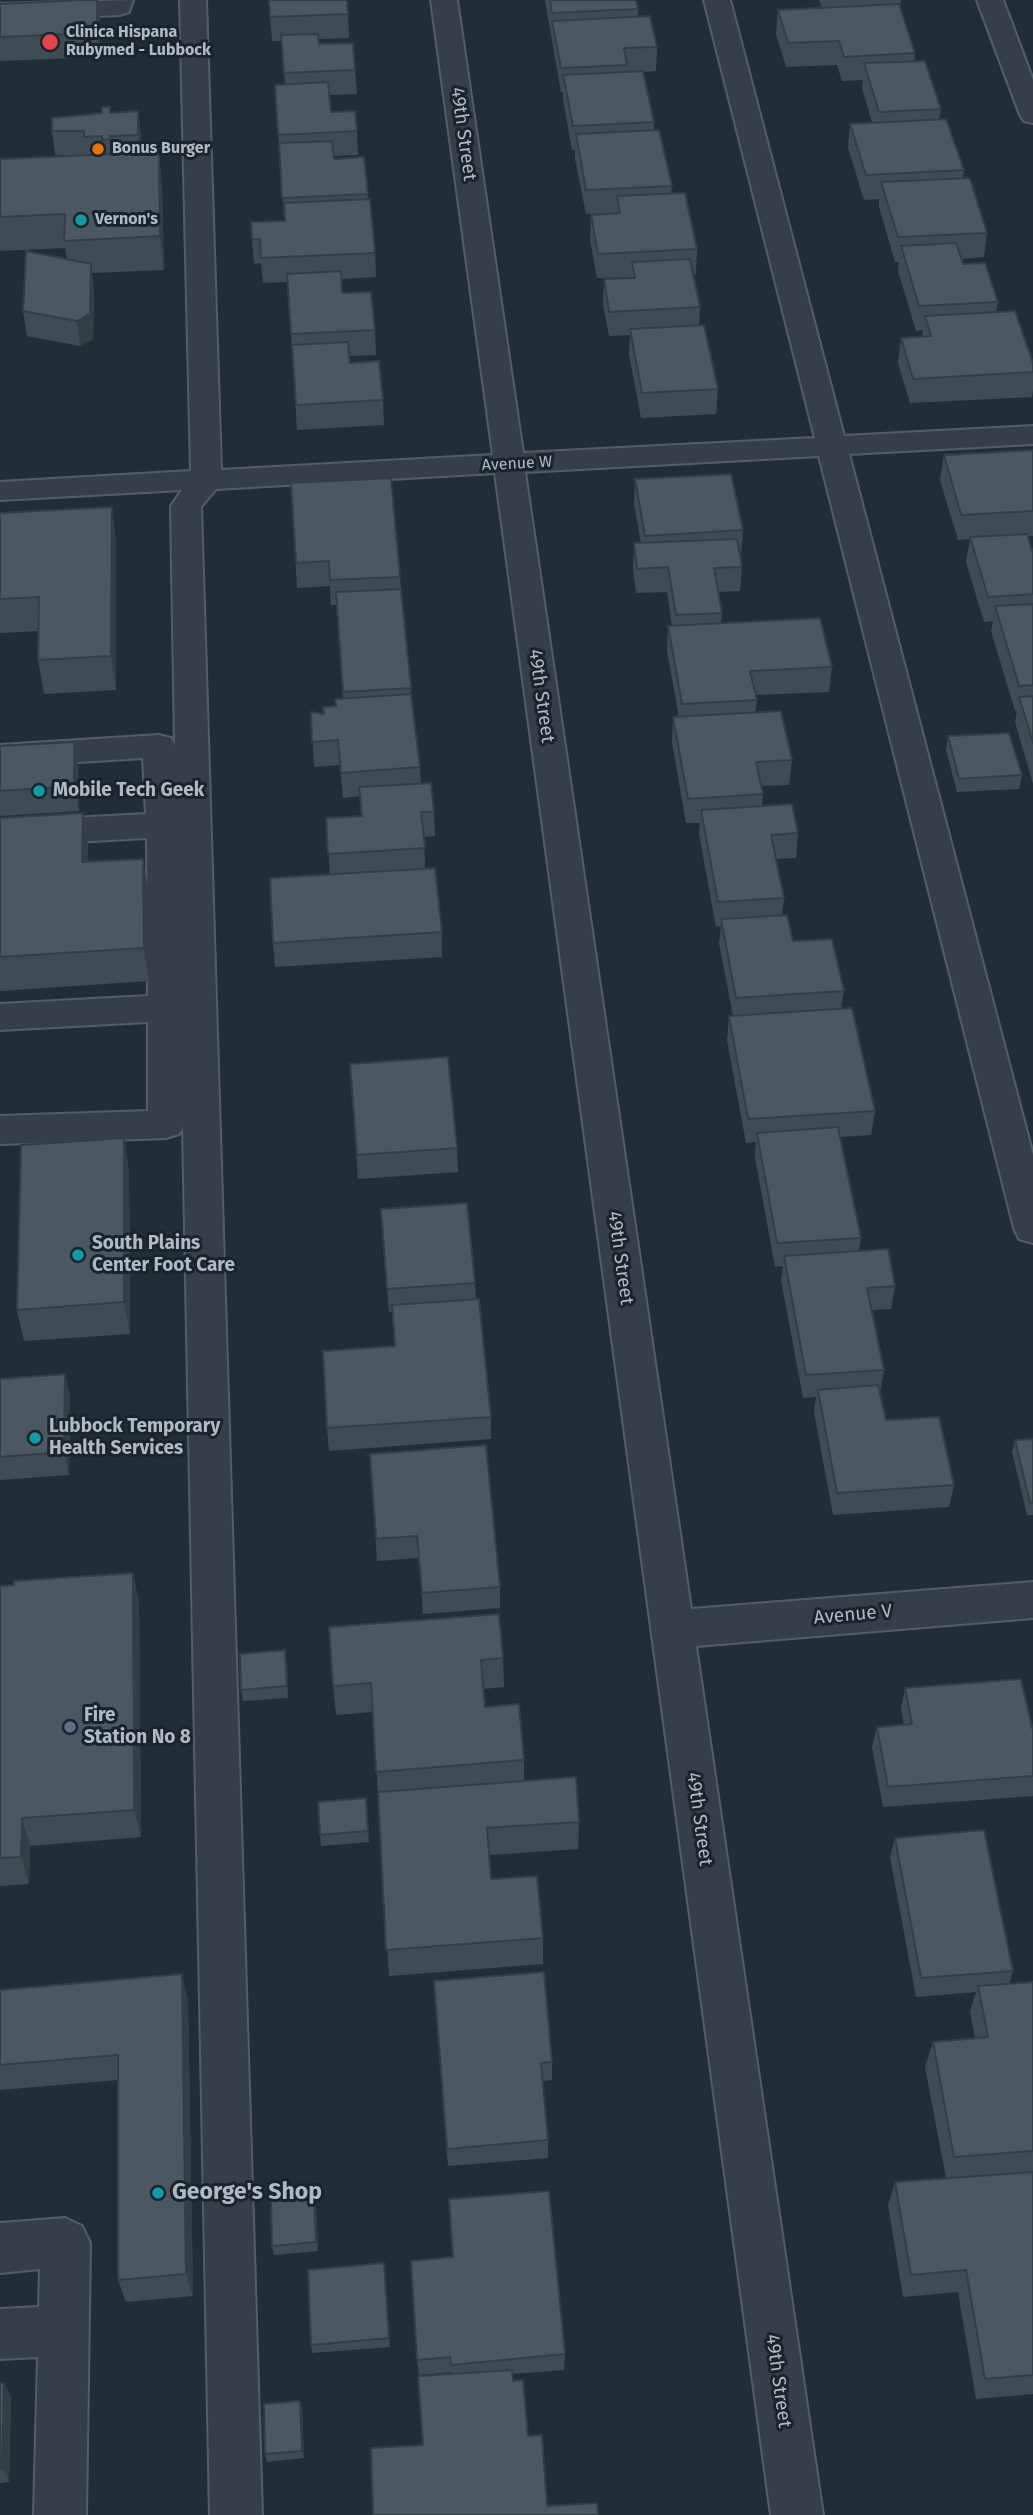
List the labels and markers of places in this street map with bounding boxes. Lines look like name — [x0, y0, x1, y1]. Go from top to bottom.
place label: Clinica Hispana Rubymed - Lubbock — [66, 23, 211, 61]
marker: Clinica Hispana Rubymed - Lubbock — [40, 32, 60, 52]
place label: Bonus Burger — [112, 139, 210, 159]
marker: Bonus Burger — [90, 141, 106, 157]
place label: Vernon's — [95, 210, 158, 230]
marker: Vernon's — [73, 212, 89, 228]
place label: Mobile Tech Geek — [53, 780, 204, 802]
marker: Mobile Tech Geek — [31, 783, 47, 799]
place label: South Plains Center Foot Care — [92, 1233, 235, 1277]
marker: South Plains Center Foot Care — [70, 1247, 86, 1263]
place label: Lubbock Temporary Health Services — [49, 1416, 220, 1460]
marker: Lubbock Temporary Health Services — [27, 1430, 43, 1446]
place label: Fire Station No 8 — [84, 1705, 191, 1749]
marker: Fire Station No 8 — [62, 1719, 78, 1735]
place label: George's Shop — [172, 2179, 322, 2207]
marker: George's Shop — [150, 2185, 166, 2201]

